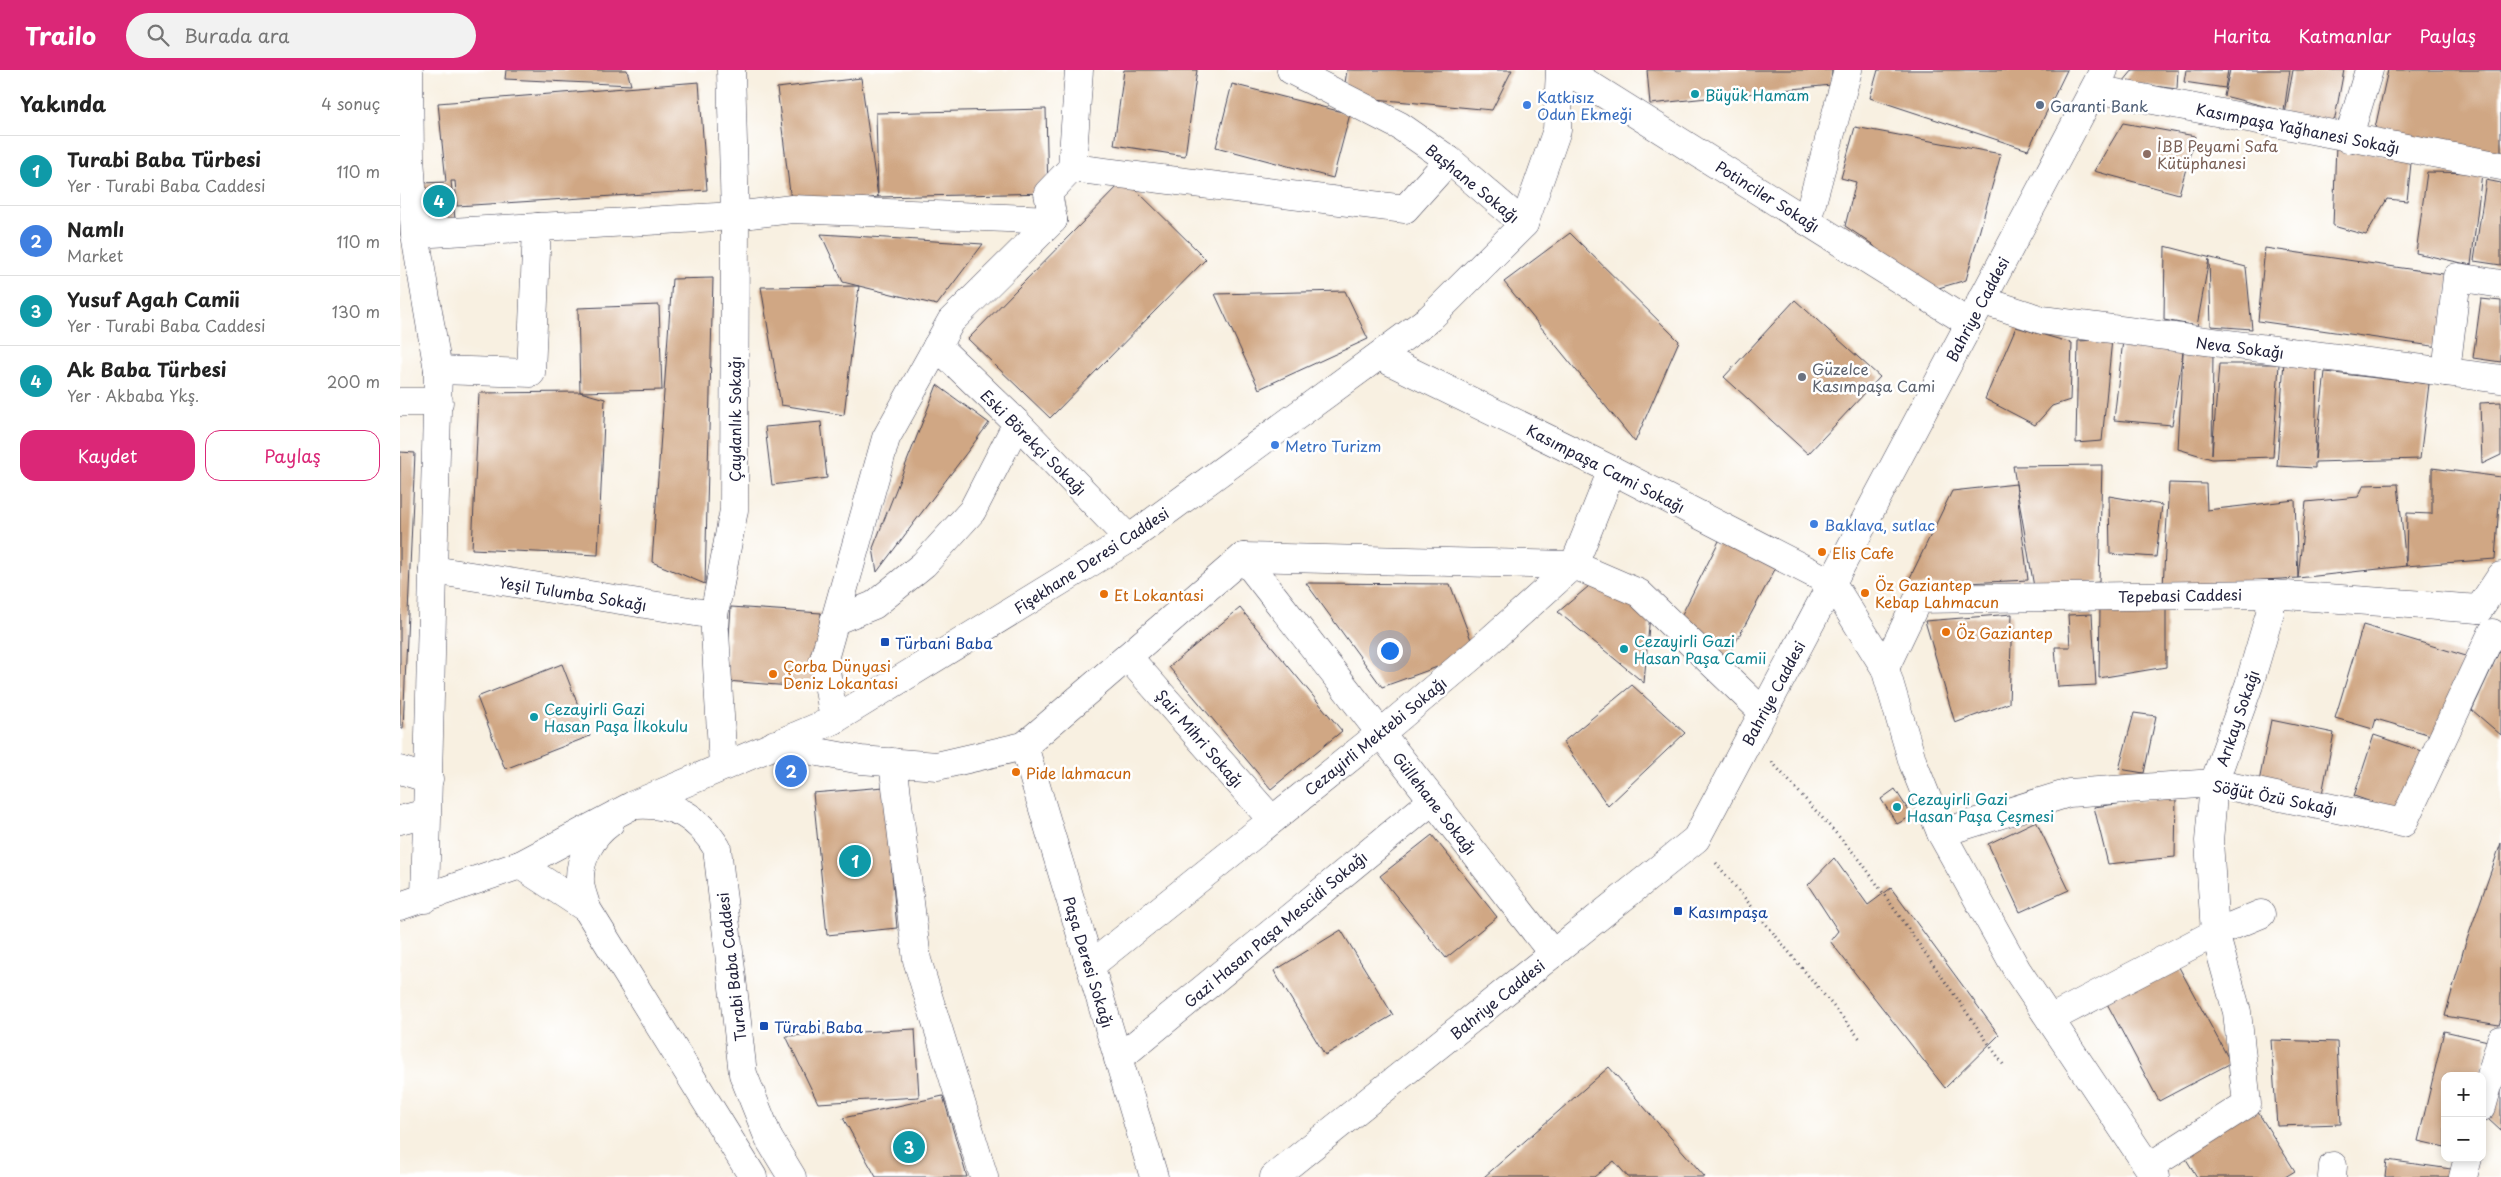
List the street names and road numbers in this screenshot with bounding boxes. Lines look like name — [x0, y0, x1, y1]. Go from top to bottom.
street label: Kasımpaşa Yağhanesi Sokağı — [2194, 97, 2402, 159]
street label: Başhane Sokağı — [1421, 138, 1525, 228]
street label: Potinciler Sokağı — [1712, 155, 1824, 237]
street label: Bahriye Caddesi — [1940, 252, 2014, 366]
street label: Neva Sokağı — [2195, 330, 2285, 364]
street label: Çaydanlık Sokağı — [723, 356, 746, 482]
street label: Eski Börekçi Sokağı — [976, 384, 1092, 500]
street label: Kasımpaşa Cami Sokağı — [1523, 418, 1689, 518]
street label: Fişekhane Deresi Caddesi — [1009, 501, 1173, 619]
street label: Yeşil Tulumba Sokağı — [498, 570, 648, 616]
street label: Tepebasi Caddesi — [2118, 582, 2242, 608]
street label: Bahriye Caddesi — [1736, 636, 1810, 750]
street label: Arıkay Sokağı — [2210, 667, 2264, 769]
street label: Cezayirli Mektebi Sokağı — [1299, 671, 1451, 801]
street label: Şair Mihri Sokağı — [1151, 684, 1249, 792]
street label: Güllehane Sokağı — [1388, 747, 1482, 859]
street label: Söğüt Özü Sokağı — [2210, 774, 2340, 820]
street label: Gazi Hasan Paşa Mescidi Sokağı — [1178, 845, 1372, 1013]
street label: Turabi Baba Caddesi — [710, 891, 752, 1043]
street label: Paşa Deresi Sokağı — [1058, 894, 1120, 1030]
street label: Bahriye Caddesi — [1445, 954, 1549, 1044]

